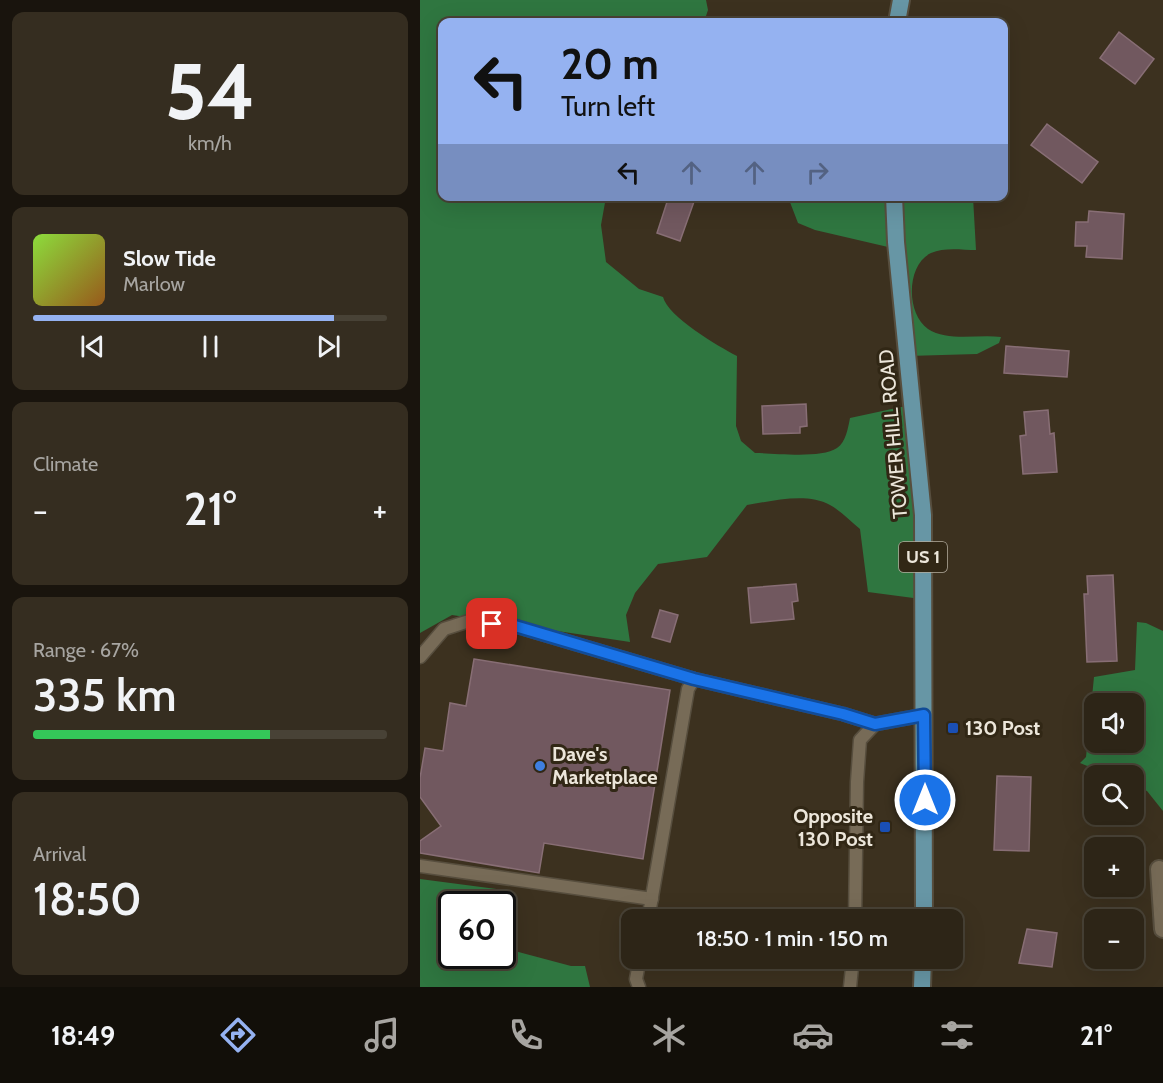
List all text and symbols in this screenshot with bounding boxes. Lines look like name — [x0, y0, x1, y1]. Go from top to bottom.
text: 20 m — [561, 38, 659, 90]
icon: left — [462, 42, 540, 120]
text: 54 — [165, 44, 255, 139]
text: Turn left — [561, 90, 655, 123]
text: km/h — [188, 131, 232, 155]
icon: left — [612, 156, 645, 189]
icon: ahead — [675, 156, 708, 189]
icon: ahead — [738, 156, 771, 189]
icon: right — [801, 156, 834, 189]
text: Slow Tide — [123, 245, 216, 272]
text: Marlow — [123, 272, 185, 296]
icon: previous — [76, 330, 109, 363]
icon: pause — [194, 330, 227, 363]
icon: next — [312, 330, 345, 363]
street label: TOWER HILL ROAD — [874, 348, 912, 520]
text: Climate — [33, 452, 98, 476]
text: 21° — [184, 482, 236, 536]
text: − — [33, 490, 48, 530]
text: + — [372, 490, 387, 530]
road number: US 1 — [899, 542, 947, 572]
pin — [466, 598, 517, 649]
icon: arrive — [475, 607, 508, 640]
text: Range · 67% — [33, 638, 139, 662]
text: 335 km — [33, 668, 176, 722]
map controls — [1084, 693, 1144, 969]
button: sound — [1084, 693, 1144, 753]
place label: 130 Post — [965, 716, 1040, 740]
marker: 130 Post — [946, 721, 960, 735]
place label: Dave's Marketplace — [552, 742, 658, 789]
marker: Dave's Marketplace — [533, 759, 547, 773]
button: search — [1084, 765, 1144, 825]
position arrow — [893, 768, 957, 832]
place label: Opposite 130 Post — [793, 804, 873, 851]
marker: Opposite 130 Post — [878, 820, 892, 834]
button: + — [1084, 837, 1144, 897]
text: Arrival — [33, 842, 86, 866]
text: 18:50 — [33, 872, 142, 926]
speed limit sign: 60 — [438, 891, 516, 969]
button: − — [1084, 909, 1144, 969]
text: 18:50 · 1 min · 150 m — [696, 925, 888, 952]
icon: directions — [217, 1014, 259, 1056]
icon: music — [361, 1014, 403, 1056]
icon: phone — [505, 1014, 547, 1056]
icon: climate — [648, 1014, 690, 1056]
icon: car — [792, 1014, 834, 1056]
icon: filters — [936, 1014, 978, 1056]
text: 18:49 — [51, 1019, 115, 1052]
text: 21° — [1080, 1019, 1112, 1052]

